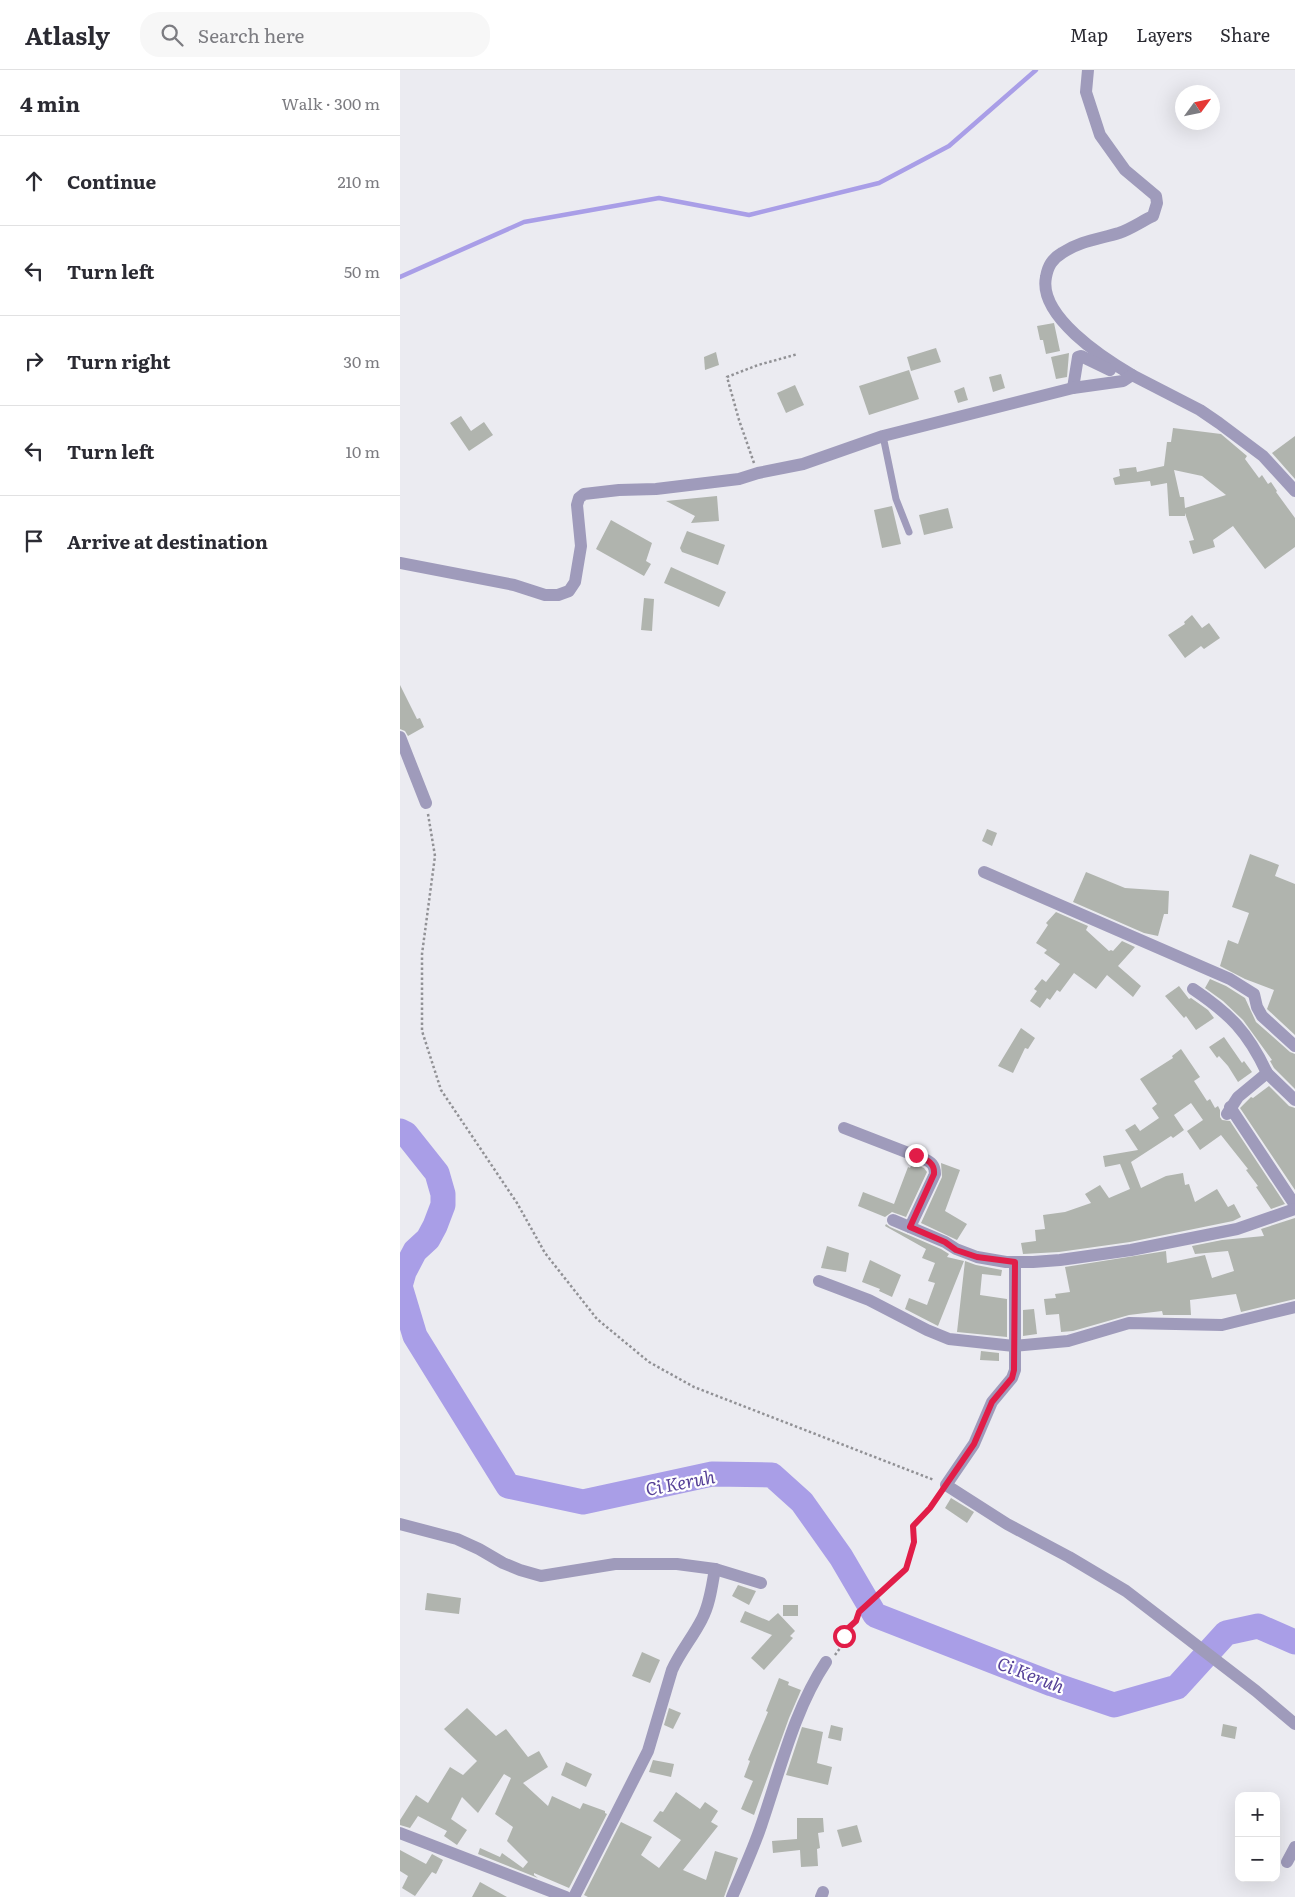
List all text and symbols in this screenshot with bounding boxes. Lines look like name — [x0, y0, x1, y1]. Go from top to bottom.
search box — [140, 12, 490, 57]
text: Atlasly — [25, 17, 110, 52]
icon: search — [158, 21, 186, 49]
text: Search here — [198, 21, 304, 49]
text: Map — [1070, 21, 1108, 48]
text: Layers — [1136, 21, 1192, 48]
text: Share — [1220, 21, 1270, 48]
north arrow — [1175, 85, 1220, 130]
text: 4 min — [20, 87, 80, 118]
text: Walk · 300 m — [281, 91, 380, 115]
icon: ahead — [20, 167, 48, 195]
text: Continue — [67, 167, 156, 195]
text: 210 m — [337, 169, 380, 193]
icon: left — [20, 257, 48, 285]
text: Turn left — [67, 257, 154, 285]
text: 50 m — [344, 259, 380, 283]
icon: right — [20, 347, 48, 375]
text: Turn right — [67, 347, 171, 375]
text: 30 m — [343, 349, 380, 373]
icon: left — [20, 437, 48, 465]
text: Turn left — [67, 437, 154, 465]
text: 10 m — [346, 439, 380, 463]
icon: arrive — [20, 527, 48, 555]
text: Arrive at destination — [67, 527, 268, 555]
route end — [905, 1144, 928, 1167]
water label: Ci Keruh — [643, 1462, 717, 1502]
route start — [833, 1625, 856, 1648]
water label: Ci Keruh — [994, 1649, 1069, 1699]
map controls — [1235, 1792, 1280, 1882]
button: + — [1235, 1792, 1280, 1837]
button: − — [1235, 1837, 1280, 1882]

